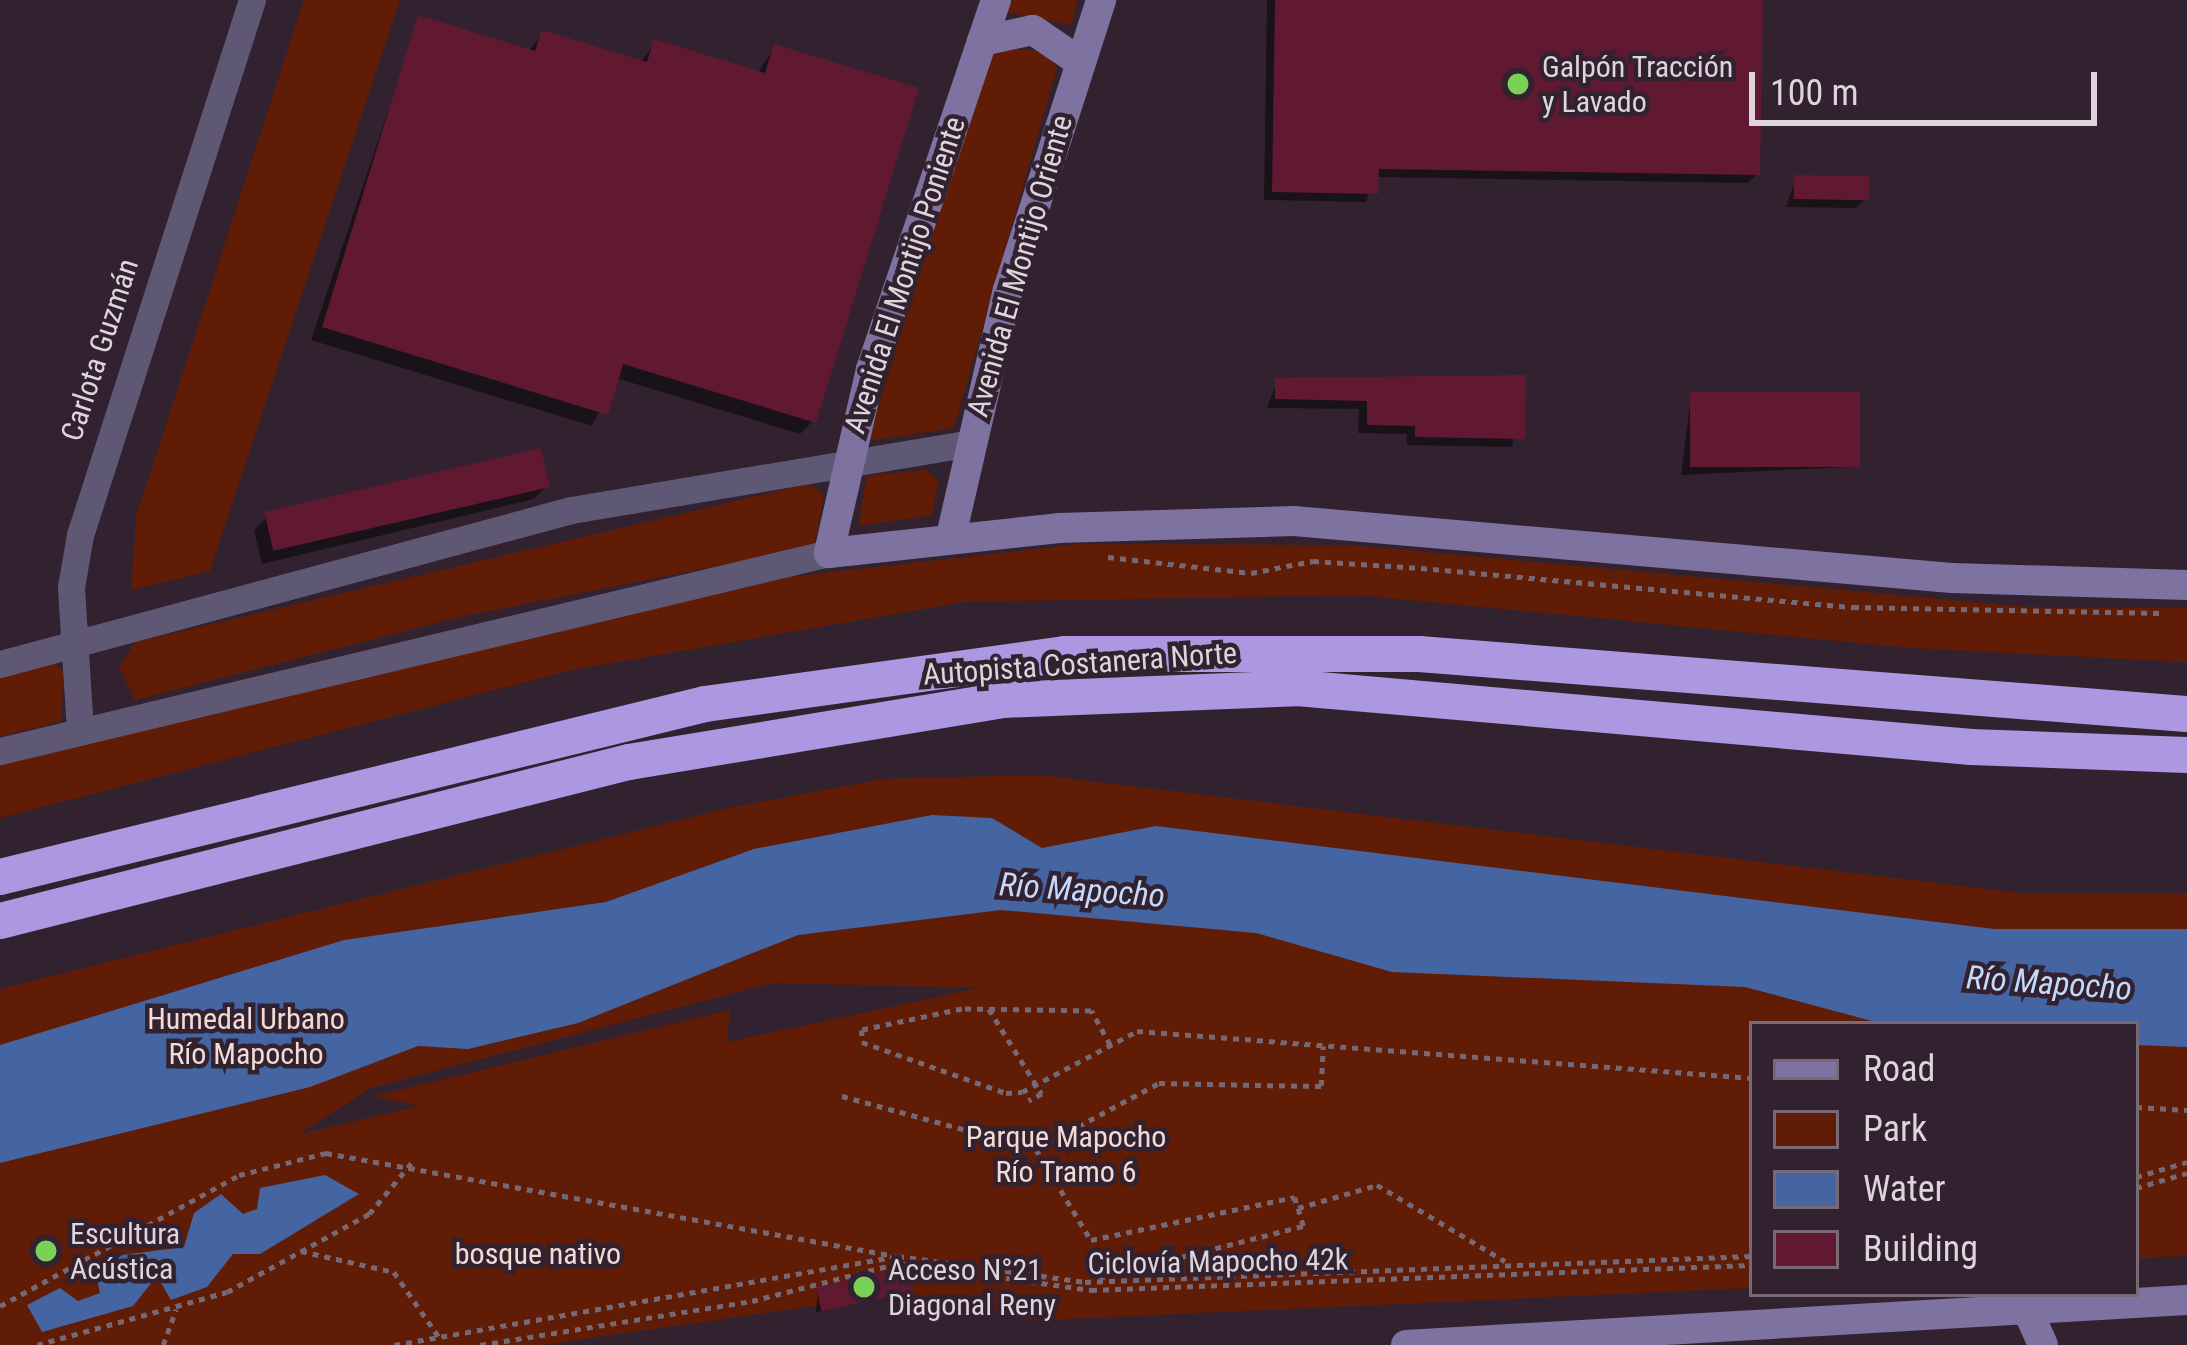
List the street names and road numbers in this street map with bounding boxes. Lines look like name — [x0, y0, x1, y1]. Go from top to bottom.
street label: Avenida El Montijo Oriente — [960, 111, 1080, 421]
street label: Avenida El Montijo Poniente — [837, 112, 973, 438]
street label: Carlota Guzmán — [54, 254, 146, 446]
street label: Autopista Costanera Norte — [922, 635, 1238, 693]
street label: Ciclovía Mapocho 42k — [1087, 1242, 1349, 1282]

